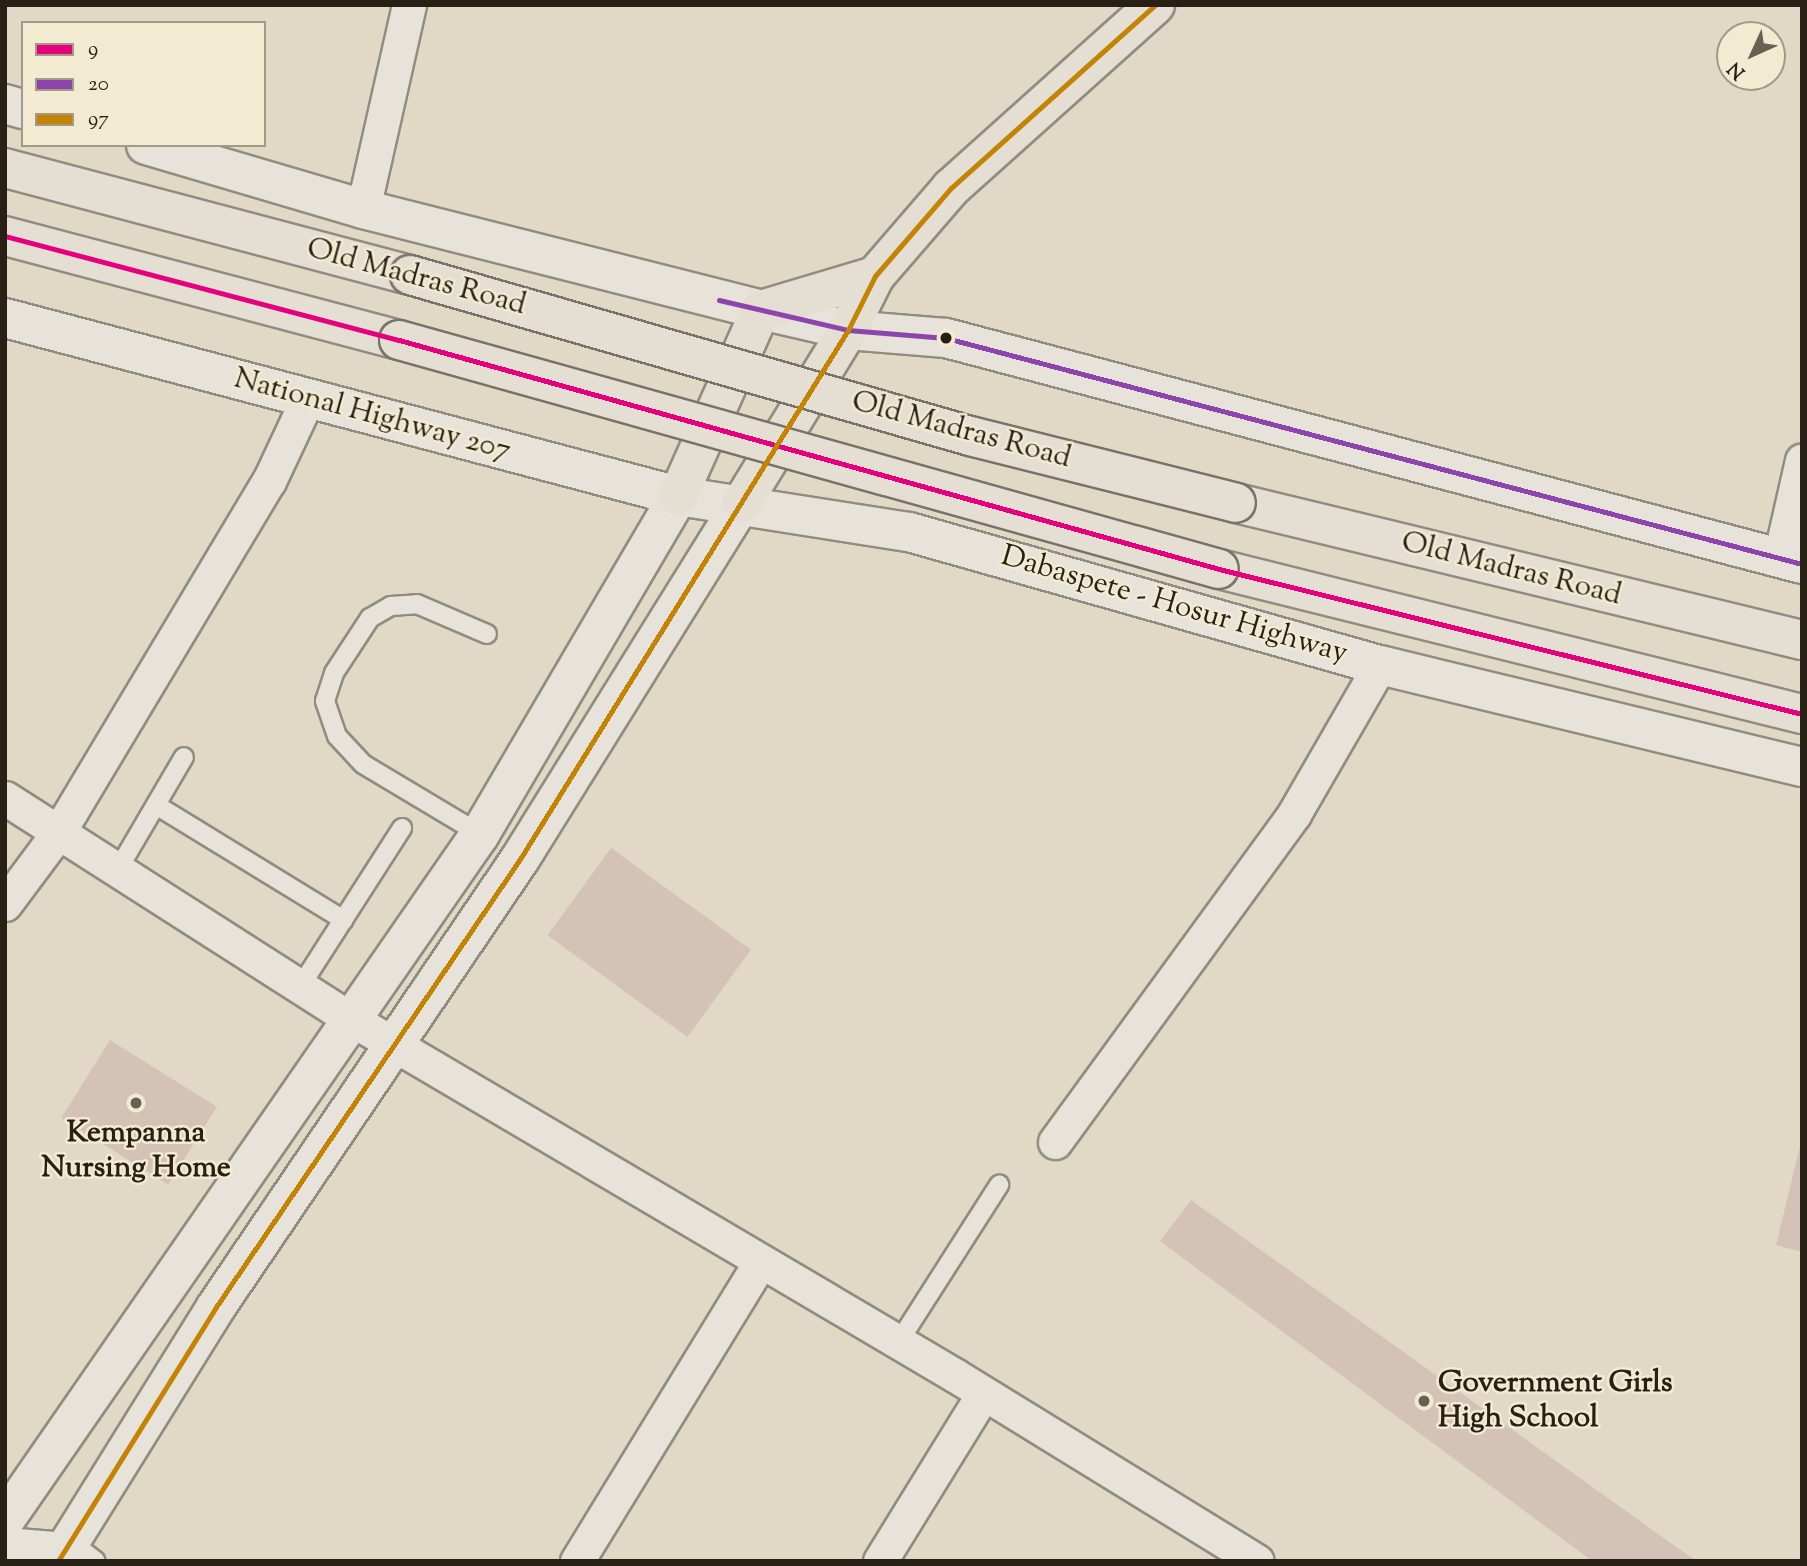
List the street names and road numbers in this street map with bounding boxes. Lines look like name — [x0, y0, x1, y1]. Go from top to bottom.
street label: Old Madras Road — [303, 231, 529, 325]
street label: National Highway 207 — [230, 362, 514, 470]
street label: Old Madras Road — [848, 384, 1074, 478]
street label: Old Madras Road — [1397, 525, 1625, 615]
street label: Dabaspete - Hosur Highway — [997, 539, 1351, 673]

